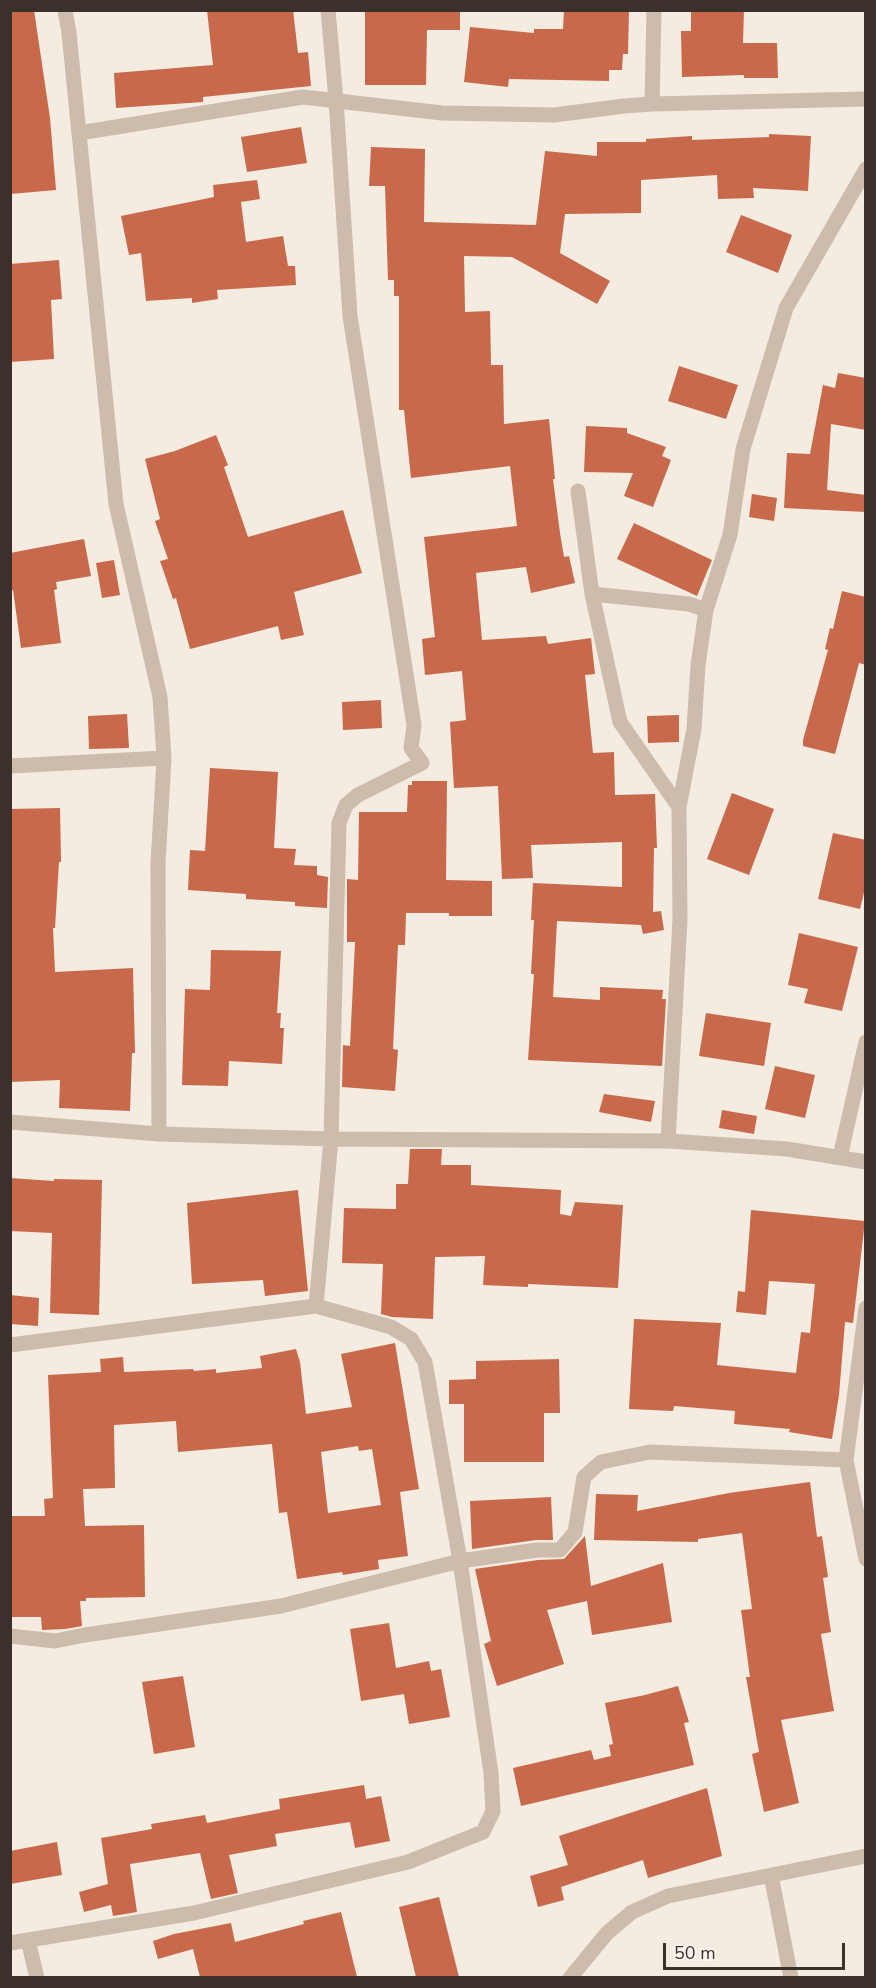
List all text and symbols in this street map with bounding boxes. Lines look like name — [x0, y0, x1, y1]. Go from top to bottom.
scale bar — [666, 1931, 848, 1969]
text: 50 m — [674, 1941, 716, 1965]

